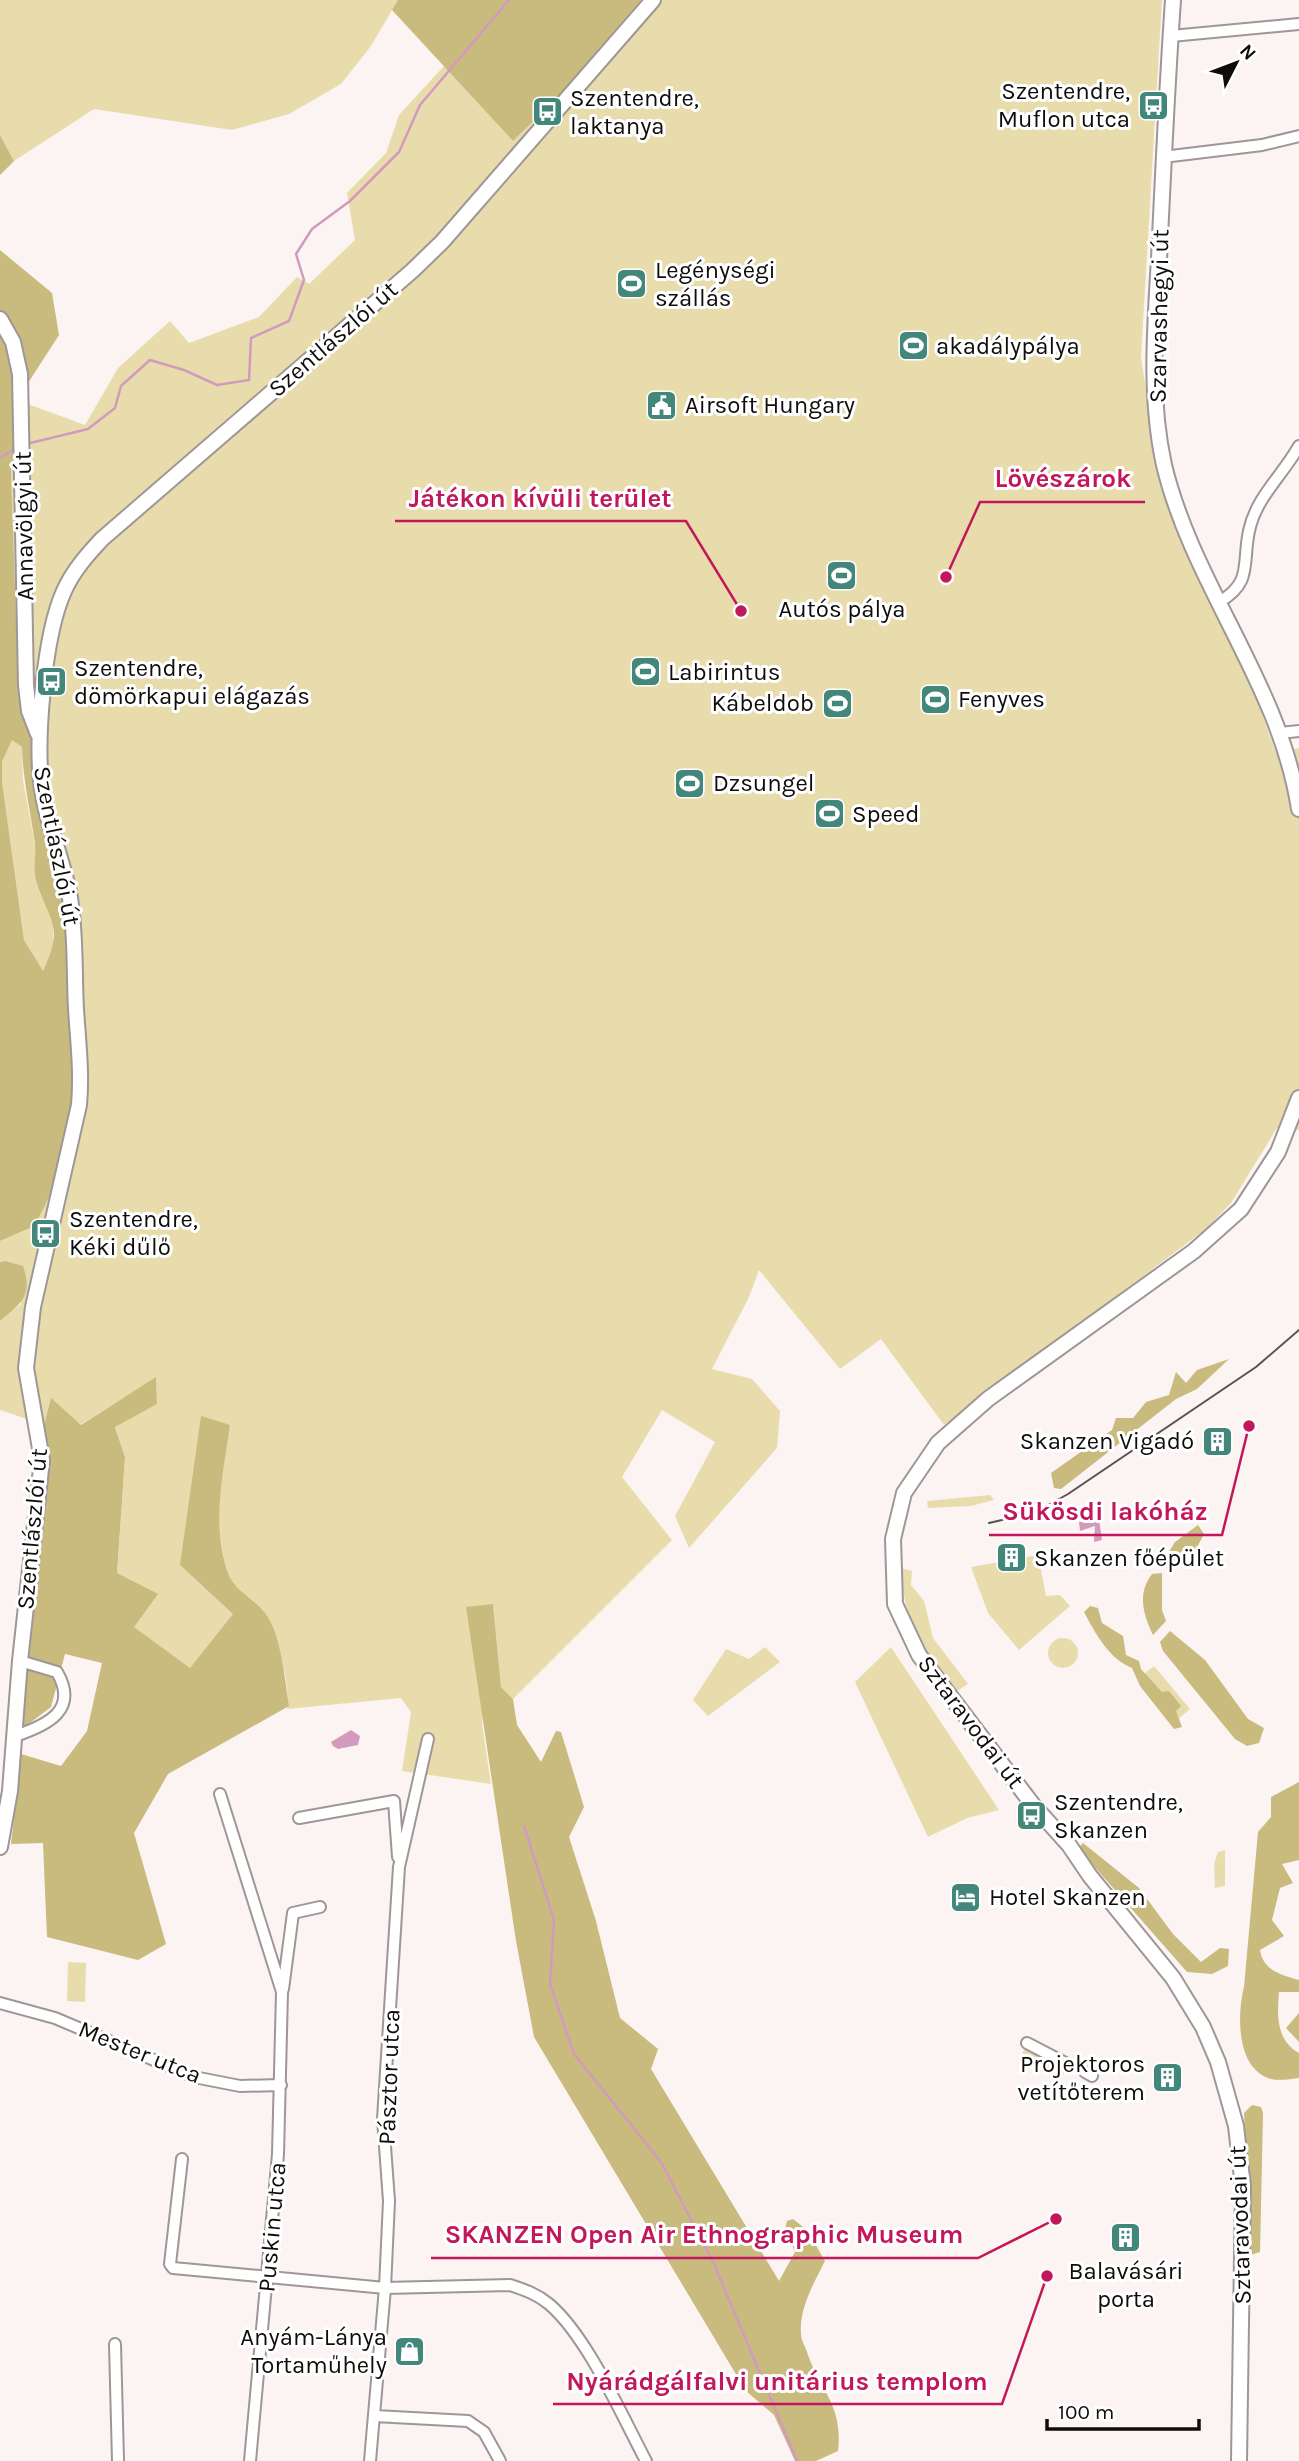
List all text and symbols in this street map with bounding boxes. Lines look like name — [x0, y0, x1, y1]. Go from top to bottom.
north arrow — [1201, 28, 1271, 98]
text: N — [1235, 40, 1261, 65]
place label: Szentendre, Muflon utca — [998, 77, 1130, 133]
place label: Szentendre, laktanya — [570, 84, 699, 140]
bus stop icon: Szentendre, Muflon utca — [1136, 88, 1170, 122]
bus stop icon: Szentendre, laktanya — [530, 95, 564, 129]
street label: Szarvashegyi út — [1143, 229, 1175, 403]
place label: Legénységi szállás — [655, 256, 776, 312]
sports icon: Legénységi szállás — [615, 267, 649, 301]
street label: Szentlászlói út — [263, 275, 403, 403]
sports icon: akadálypálya — [896, 329, 930, 363]
place label: akadálypálya — [936, 332, 1080, 360]
public building icon: Airsoft Hungary — [645, 388, 679, 422]
place label: Airsoft Hungary — [685, 391, 855, 419]
street label: Annavölgyi út — [9, 451, 39, 601]
callout: Lövészárok — [980, 455, 1145, 502]
text: Lövészárok — [995, 463, 1131, 494]
callout: Játékon kívüli terület — [395, 474, 686, 521]
text: Játékon kívüli terület — [409, 483, 671, 514]
sports icon: Autós pálya — [825, 558, 859, 592]
place label: Autós pálya — [778, 595, 906, 623]
place label: Szentendre, dömörkapui elágazás — [74, 654, 310, 710]
sports icon: Labirintus — [628, 655, 662, 689]
place label: Labirintus — [668, 658, 780, 686]
bus stop icon: Szentendre, dömörkapui elágazás — [34, 665, 68, 699]
sports icon: Fenyves — [918, 682, 952, 716]
place label: Fenyves — [958, 685, 1045, 713]
sports icon: Kábeldob — [820, 686, 854, 720]
place label: Kábeldob — [711, 689, 814, 717]
street label: Szentlászlói út — [28, 764, 86, 928]
sports icon: Dzsungel — [673, 766, 707, 800]
place label: Dzsungel — [713, 769, 814, 797]
sports icon: Speed — [812, 797, 846, 831]
place label: Speed — [852, 800, 919, 828]
place label: Szentendre, Kéki dűlő — [69, 1205, 198, 1261]
bus stop icon: Szentendre, Kéki dűlő — [29, 1216, 63, 1250]
building icon: Skanzen Vigadó — [1200, 1424, 1234, 1458]
place label: Skanzen Vigadó — [1020, 1427, 1194, 1455]
street label: Szentlászlói út — [11, 1447, 53, 1611]
callout: Sükösdi lakóház — [989, 1488, 1222, 1535]
text: Sükösdi lakóház — [1002, 1496, 1208, 1527]
building icon: Skanzen főépület — [994, 1541, 1028, 1575]
place label: Skanzen főépület — [1034, 1544, 1224, 1572]
street label: Sztaravodai út — [912, 1650, 1030, 1794]
place label: Szentendre, Skanzen — [1054, 1788, 1183, 1844]
bus stop icon: Szentendre, Skanzen — [1014, 1799, 1048, 1833]
hotel icon: Hotel Skanzen — [949, 1880, 983, 1914]
place label: Hotel Skanzen — [989, 1883, 1146, 1911]
street label: Pásztor utca — [373, 2008, 405, 2146]
street label: Mester utca — [74, 2015, 206, 2089]
place label: Projektoros vetítőterem — [1017, 2050, 1145, 2106]
building icon: Projektoros vetítőterem — [1151, 2061, 1185, 2095]
street label: Sztaravodai út — [1223, 2145, 1257, 2305]
street label: Puskin utca — [252, 2161, 292, 2293]
callout: SKANZEN Open Air Ethnographic Museum — [431, 2211, 978, 2258]
text: SKANZEN Open Air Ethnographic Museum — [445, 2219, 963, 2250]
building icon: Balavásári porta — [1109, 2220, 1143, 2254]
place label: Balavásári porta — [1069, 2257, 1184, 2313]
place label: Anyám-Lánya Tortaműhely — [240, 2323, 387, 2379]
shop icon: Anyám-Lánya Tortaműhely — [393, 2334, 427, 2368]
callout: Nyárádgálfalvi unitárius templom — [553, 2357, 1002, 2404]
text: Nyárádgálfalvi unitárius templom — [566, 2366, 988, 2397]
scale bar — [1047, 2388, 1199, 2432]
text: 100 m — [1058, 2400, 1115, 2424]

